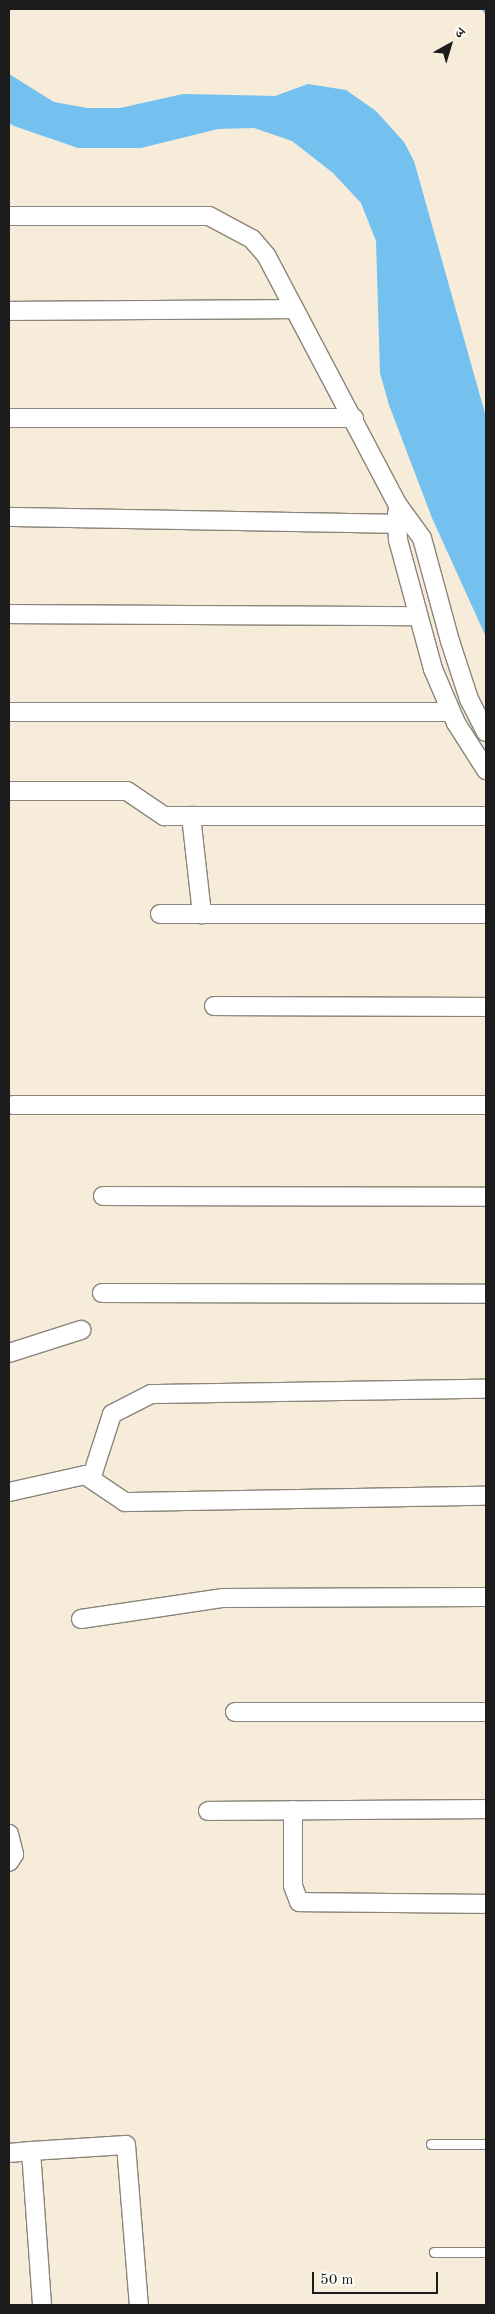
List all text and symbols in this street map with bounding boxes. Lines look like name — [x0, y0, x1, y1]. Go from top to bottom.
north arrow — [425, 20, 475, 70]
text: उ — [452, 26, 467, 41]
scale bar — [315, 2262, 441, 2294]
text: 50 m — [320, 2273, 354, 2288]

